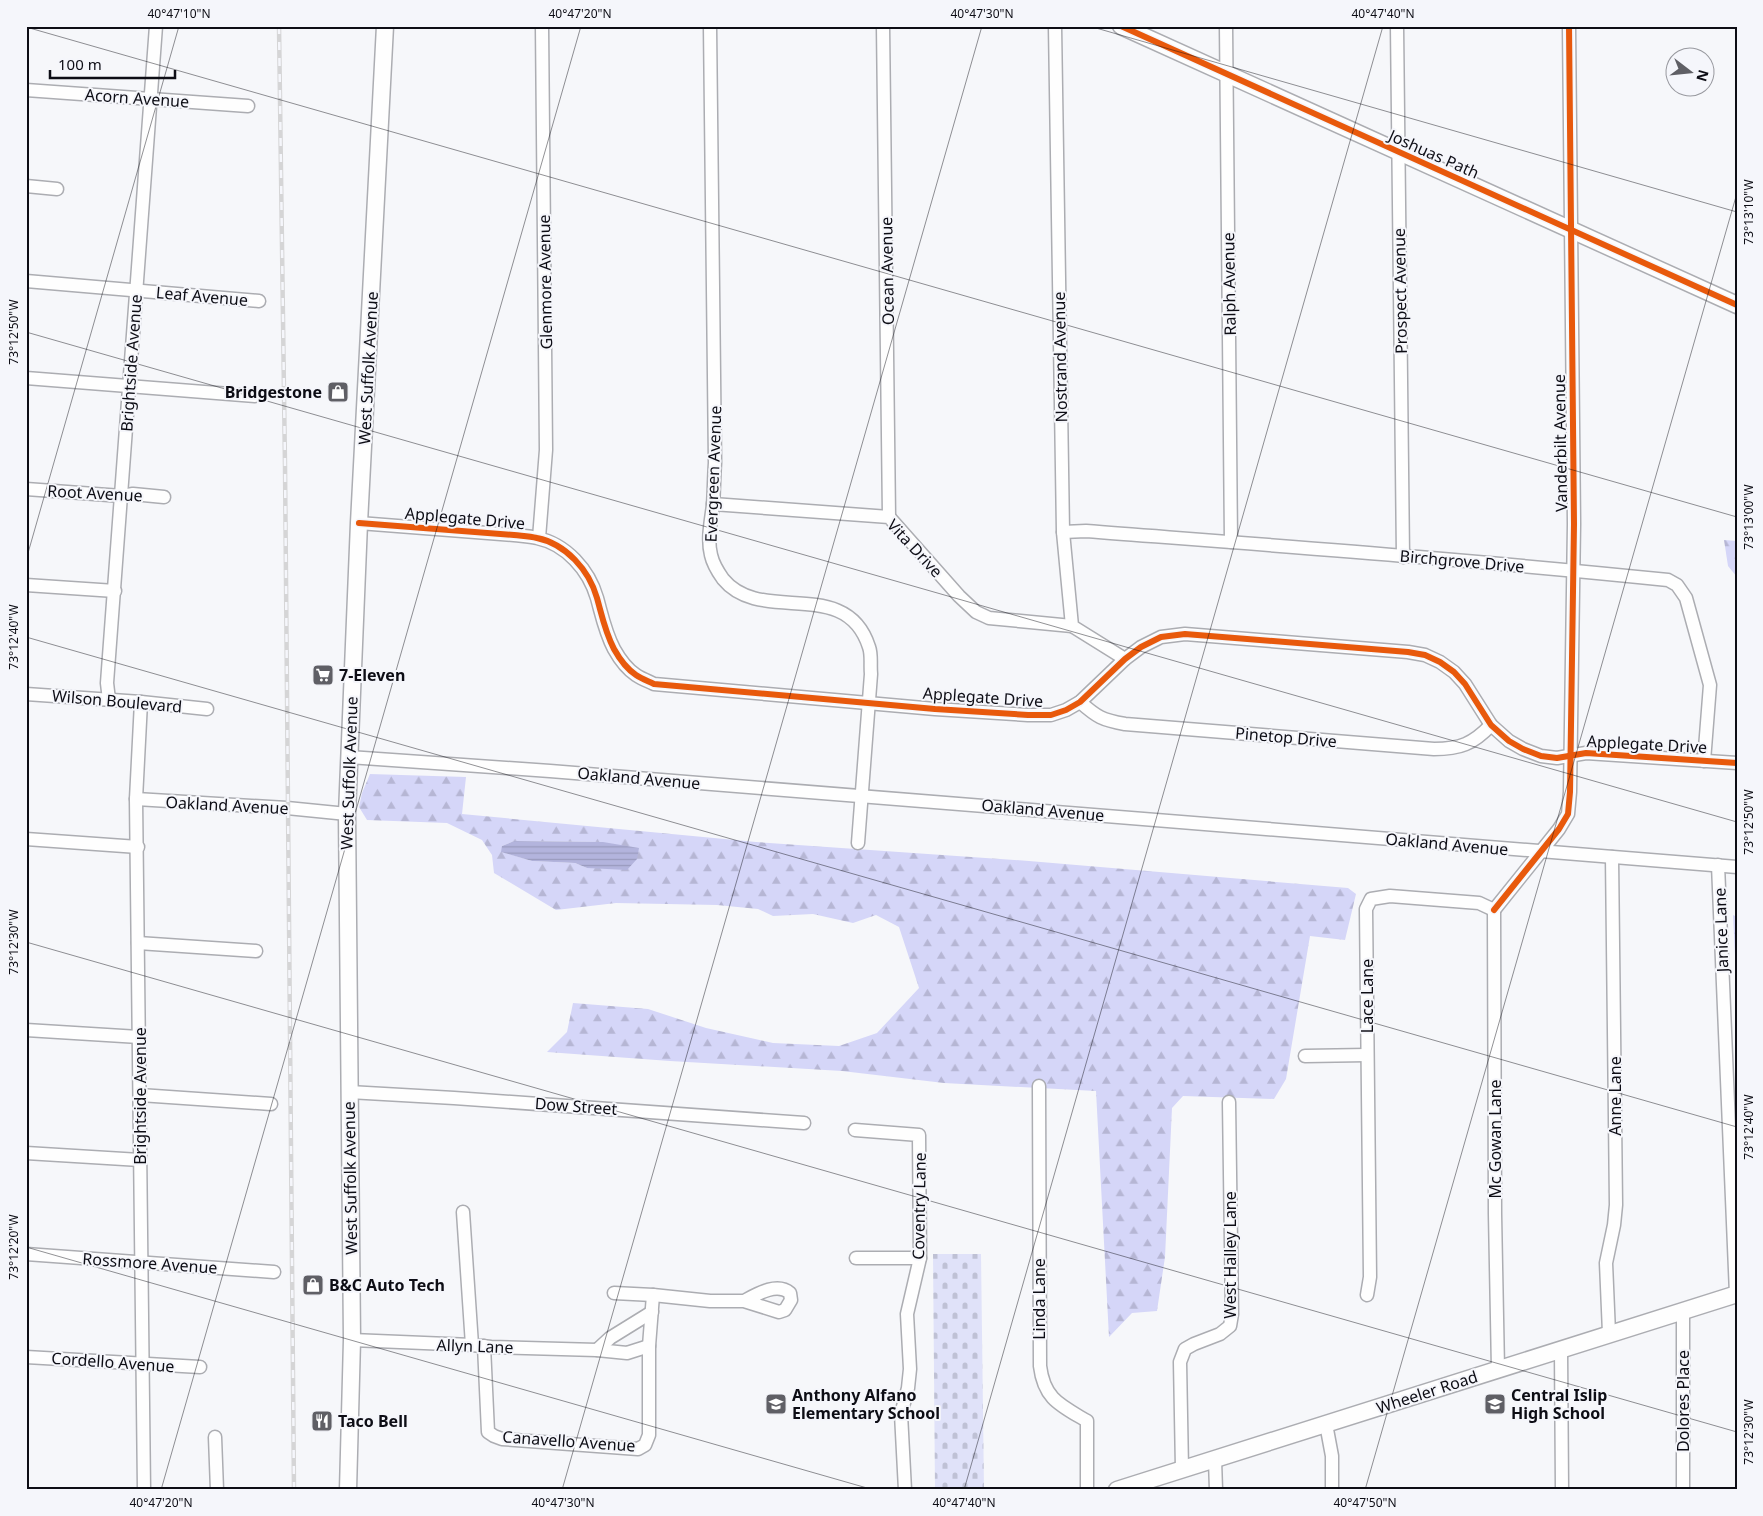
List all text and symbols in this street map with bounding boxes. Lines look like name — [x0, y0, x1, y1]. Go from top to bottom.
text: 40°47'10"N — [147, 5, 211, 22]
text: 40°47'20"N — [548, 5, 612, 22]
text: 40°47'30"N — [950, 5, 1014, 22]
text: 40°47'40"N — [1351, 5, 1415, 22]
scale bar — [50, 48, 175, 80]
north arrow — [1666, 48, 1716, 98]
text: 100 m — [58, 54, 102, 74]
text: N — [1692, 68, 1714, 84]
street label: Acorn Avenue — [84, 83, 190, 113]
street label: Joshuas Path — [1384, 123, 1483, 184]
text: 73°13'10"W — [1740, 179, 1757, 245]
street label: Glenmore Avenue — [533, 214, 557, 350]
street label: Ocean Avenue — [875, 217, 899, 325]
street label: Prospect Avenue — [1388, 228, 1412, 354]
street label: Ralph Avenue — [1217, 232, 1241, 336]
street label: Leaf Avenue — [155, 281, 249, 311]
street label: West Suffolk Avenue — [353, 291, 383, 445]
street label: Nostrand Avenue — [1048, 292, 1072, 422]
street label: Brightside Avenue — [115, 294, 147, 432]
text: 73°12'50"W — [5, 299, 22, 365]
street label: Vanderbilt Avenue — [1548, 374, 1572, 512]
shop icon: Bridgestone — [326, 380, 350, 404]
place label: Bridgestone — [225, 381, 322, 403]
street label: Evergreen Avenue — [700, 405, 726, 543]
street label: Root Avenue — [47, 480, 143, 506]
text: 73°13'00"W — [1740, 484, 1757, 550]
street label: Applegate Drive — [404, 502, 526, 534]
street label: Vita Drive — [882, 514, 948, 582]
street label: Birchgrove Drive — [1399, 545, 1525, 577]
text: 73°12'40"W — [5, 604, 22, 670]
supermarket icon: 7-Eleven — [311, 663, 335, 687]
place label: 7-Eleven — [339, 664, 405, 686]
street label: Applegate Drive — [922, 682, 1044, 712]
street label: Wilson Boulevard — [51, 684, 183, 718]
street label: West Suffolk Avenue — [335, 696, 363, 850]
street label: Pinetop Drive — [1234, 722, 1338, 752]
street label: Applegate Drive — [1586, 730, 1708, 758]
street label: Oakland Avenue — [577, 762, 701, 794]
text: 73°12'50"W — [1740, 789, 1757, 855]
street label: Oakland Avenue — [165, 791, 289, 819]
street label: Oakland Avenue — [981, 794, 1105, 826]
street label: Oakland Avenue — [1385, 828, 1509, 860]
street label: Janice Lane — [1709, 887, 1734, 975]
text: 73°12'30"W — [5, 909, 22, 975]
street label: Lace Lane — [1356, 959, 1378, 1033]
street label: Brightside Avenue — [129, 1027, 151, 1165]
street label: Anne Lane — [1604, 1056, 1626, 1136]
street label: Mc Gowan Lane — [1484, 1079, 1506, 1199]
street label: Dow Street — [534, 1092, 618, 1120]
text: 73°12'40"W — [1740, 1094, 1757, 1160]
street label: West Suffolk Avenue — [338, 1101, 362, 1255]
street label: Coventry Lane — [907, 1152, 931, 1260]
street label: West Halley Lane — [1219, 1191, 1241, 1319]
text: 73°12'20"W — [5, 1214, 22, 1280]
street label: Rossmore Avenue — [82, 1247, 218, 1279]
street label: Linda Lane — [1028, 1258, 1050, 1340]
shop icon: B&C Auto Tech — [301, 1273, 325, 1297]
place label: B&C Auto Tech — [329, 1274, 445, 1296]
street label: Allyn Lane — [436, 1334, 514, 1358]
street label: Cordello Avenue — [51, 1347, 175, 1377]
street label: Dolores Place — [1672, 1350, 1694, 1452]
street label: Wheeler Road — [1374, 1365, 1480, 1419]
place label: Anthony Alfano Elementary School — [792, 1384, 940, 1424]
place label: Central Islip High School — [1511, 1384, 1607, 1424]
school or university icon: Anthony Alfano Elementary School — [764, 1392, 788, 1416]
school or university icon: Central Islip High School — [1483, 1392, 1507, 1416]
text: 73°12'30"W — [1740, 1399, 1757, 1465]
restaurant icon: Taco Bell — [310, 1409, 334, 1433]
place label: Taco Bell — [338, 1410, 408, 1432]
street label: Canavello Avenue — [502, 1425, 636, 1457]
text: 40°47'20"N — [129, 1494, 193, 1511]
text: 40°47'30"N — [531, 1494, 595, 1511]
text: 40°47'40"N — [932, 1494, 996, 1511]
text: 40°47'50"N — [1333, 1494, 1397, 1511]

